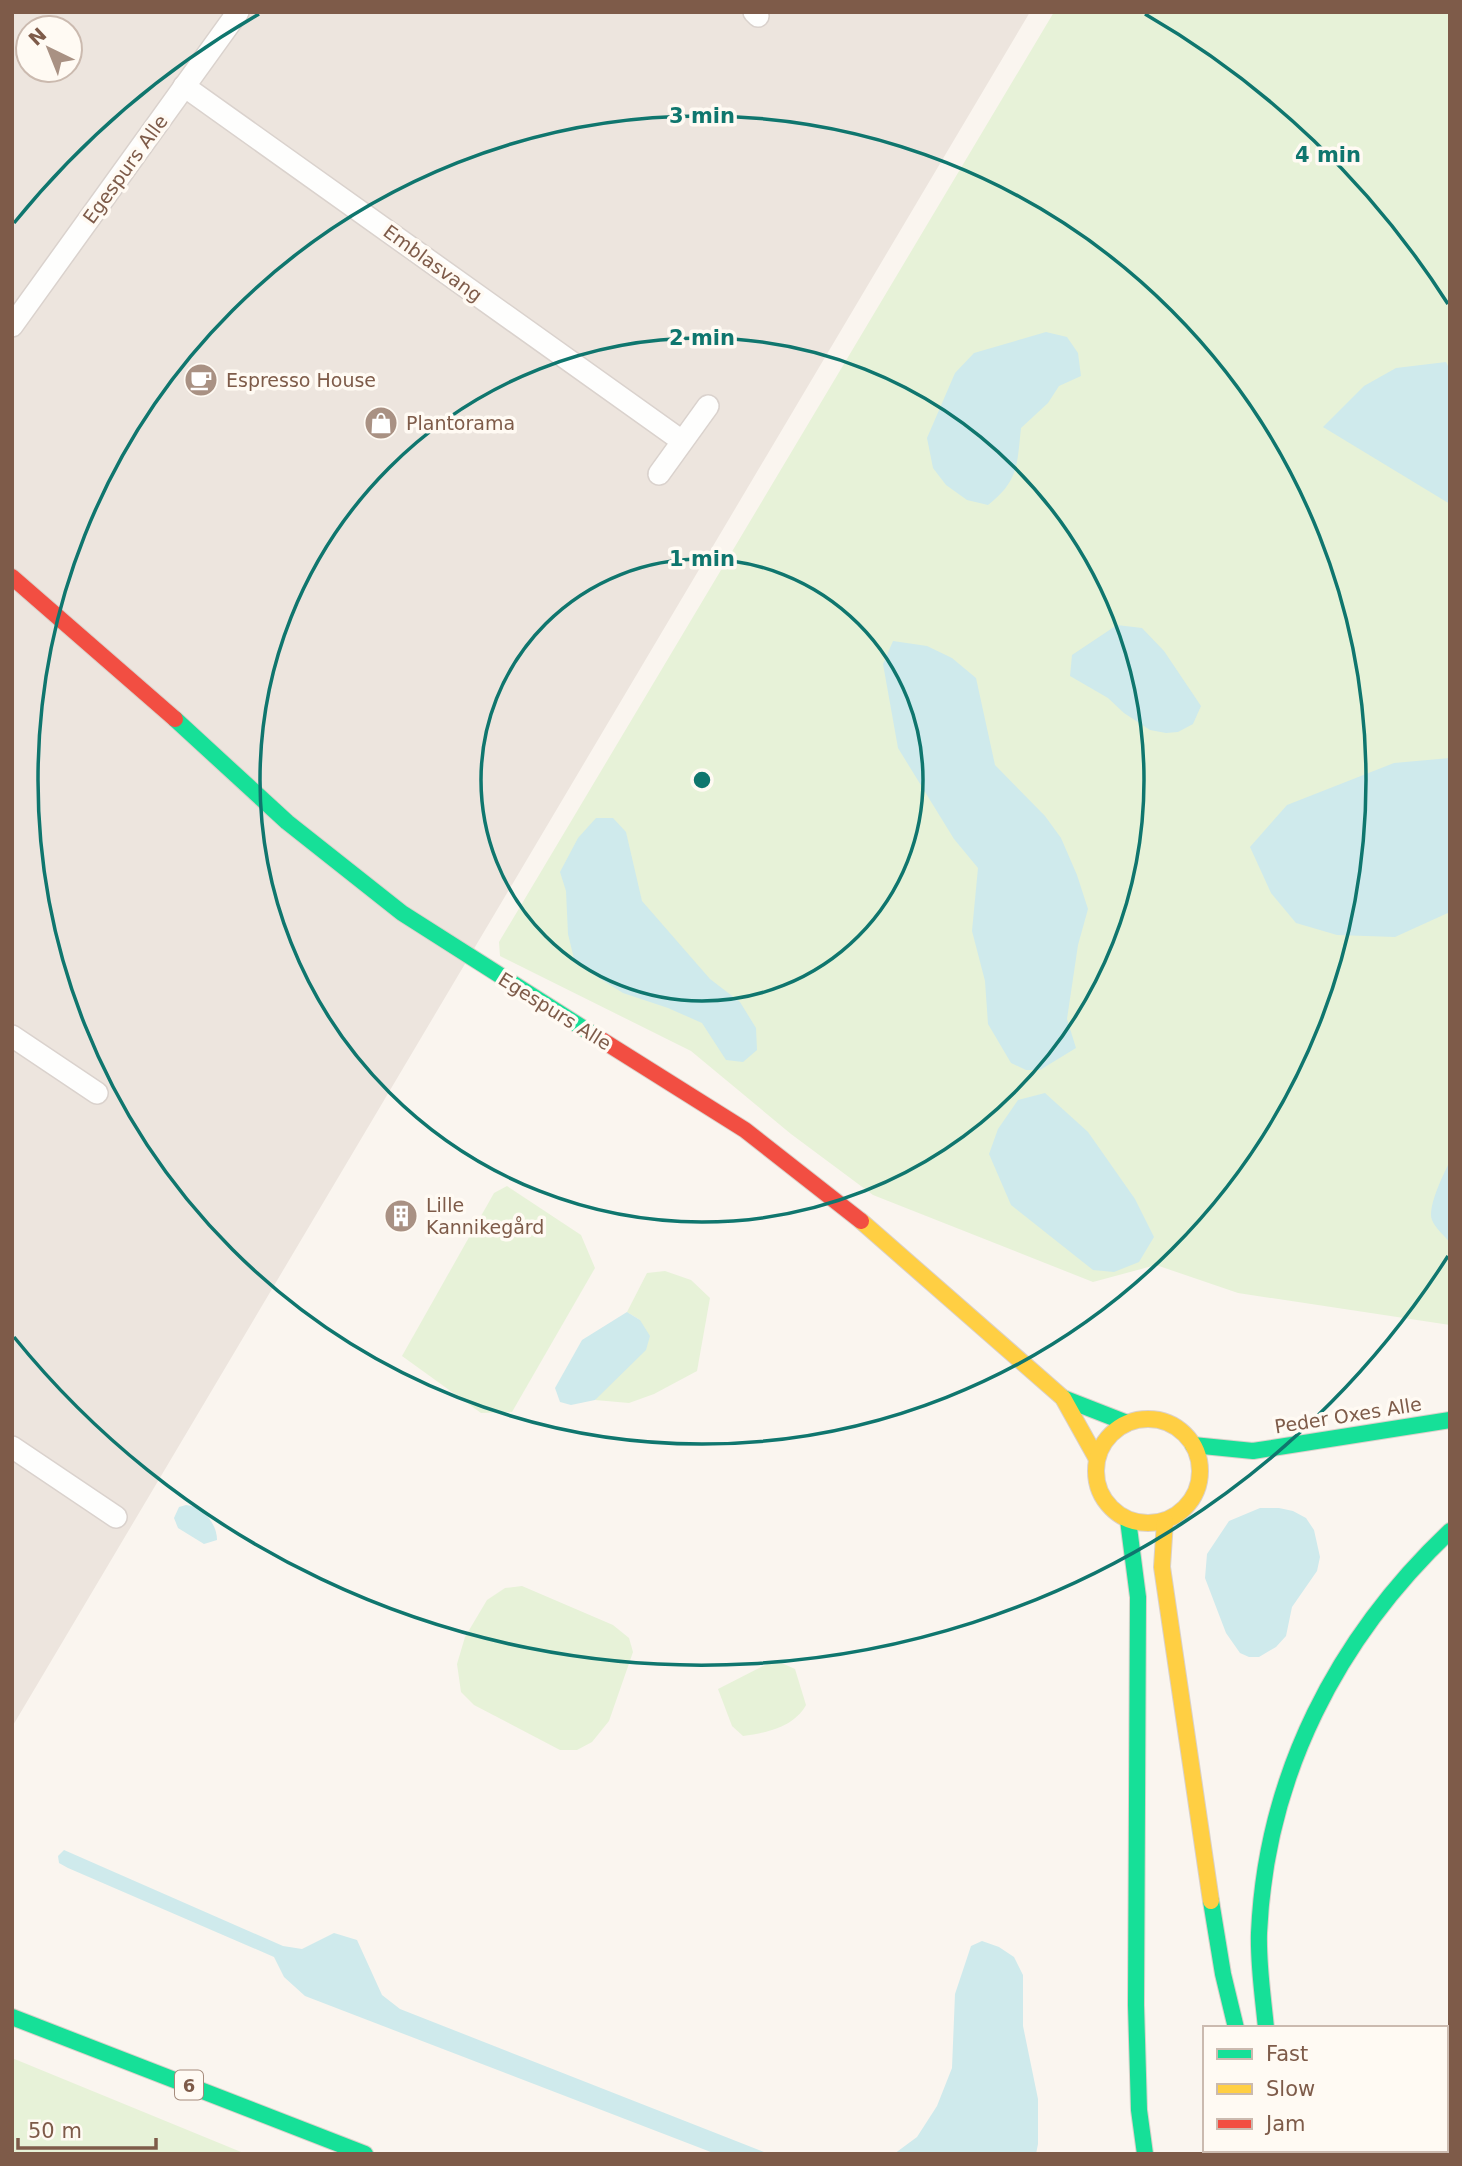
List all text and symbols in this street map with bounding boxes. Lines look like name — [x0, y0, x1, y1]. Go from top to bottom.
north arrow — [14, 14, 84, 84]
text: N — [24, 23, 51, 50]
text: 3 min — [669, 104, 735, 128]
street label: Egespurs Alle — [78, 110, 172, 228]
text: 4 min — [1295, 143, 1361, 167]
street label: Emblasvang — [379, 220, 487, 306]
text: 2 min — [669, 326, 735, 350]
cafe icon: Espresso House — [182, 361, 220, 399]
place label: Espresso House — [226, 369, 376, 391]
shop icon: Plantorama — [362, 404, 400, 442]
place label: Plantorama — [406, 412, 515, 434]
text: 1 min — [669, 547, 735, 571]
centre of rings — [690, 768, 714, 792]
street label: Egespurs Alle — [495, 968, 615, 1054]
place label: Lille Kannikegård — [426, 1194, 544, 1238]
building icon: Lille Kannikegård — [382, 1197, 420, 1235]
street label: Peder Oxes Alle — [1273, 1393, 1423, 1437]
legend — [1203, 2026, 1448, 2152]
text: Fast — [1266, 2042, 1308, 2066]
road number: 6 — [175, 2070, 203, 2099]
text: Slow — [1266, 2077, 1315, 2101]
scale bar — [18, 2106, 156, 2150]
text: Jam — [1264, 2112, 1306, 2136]
text: 50 m — [28, 2119, 82, 2143]

